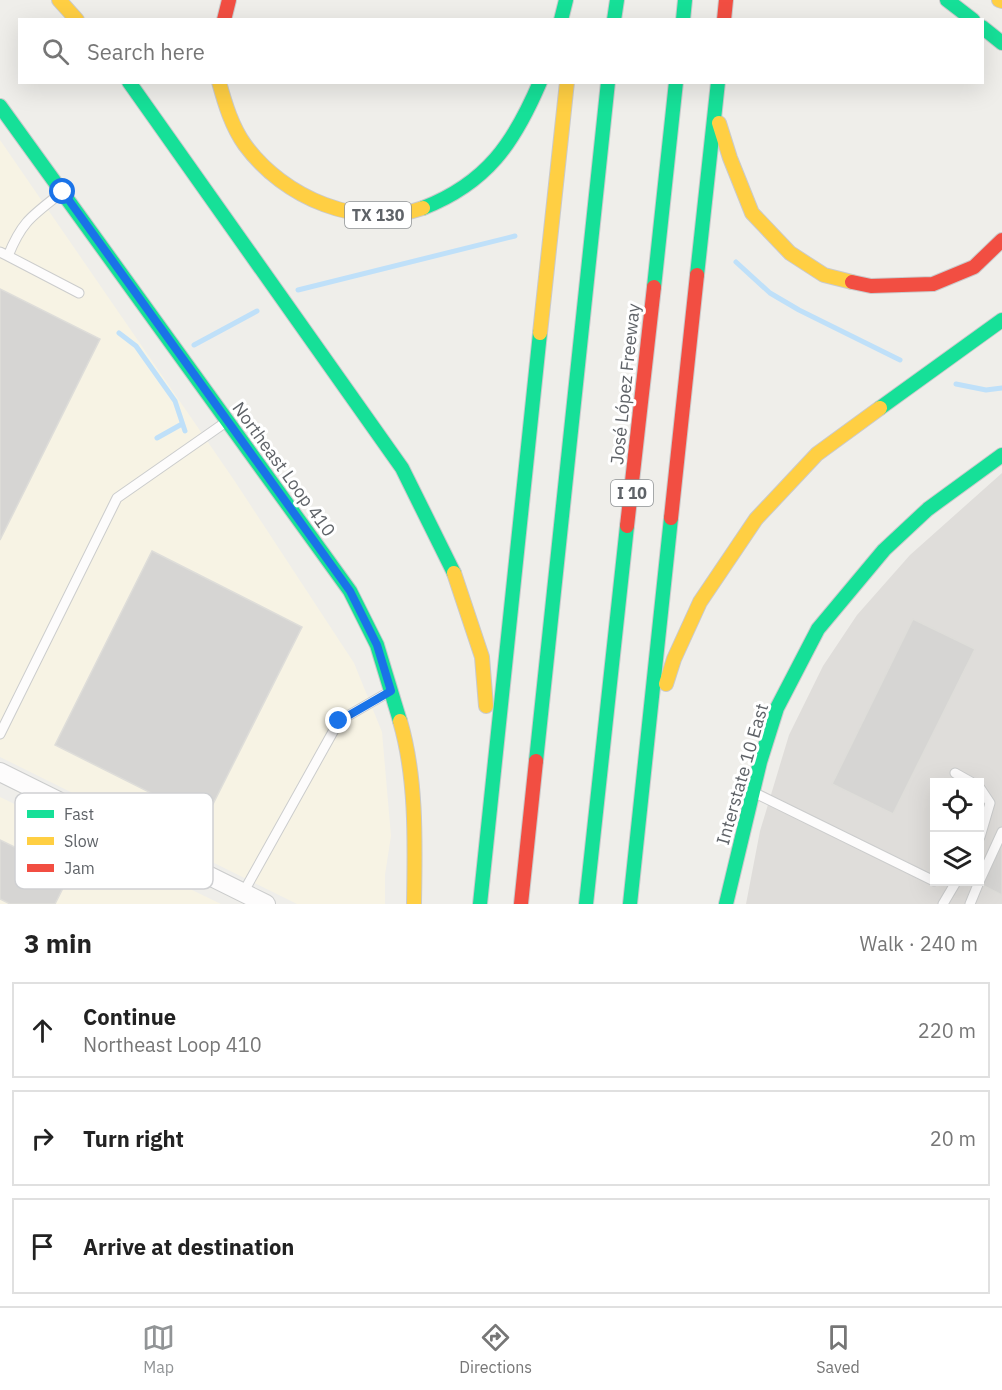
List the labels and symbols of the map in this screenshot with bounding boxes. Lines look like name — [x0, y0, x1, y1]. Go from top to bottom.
route start — [49, 178, 75, 204]
road number: TX 130 — [345, 202, 411, 228]
street label: José López Freeway — [605, 302, 645, 466]
street label: Northeast Loop 410 — [227, 397, 341, 541]
road number: I 10 — [611, 480, 653, 506]
street label: Interstate 10 East — [711, 701, 773, 847]
route end — [325, 707, 351, 733]
legend — [15, 793, 213, 889]
text: Fast — [64, 804, 94, 824]
text: Slow — [64, 831, 99, 851]
text: Jam — [64, 858, 95, 878]

